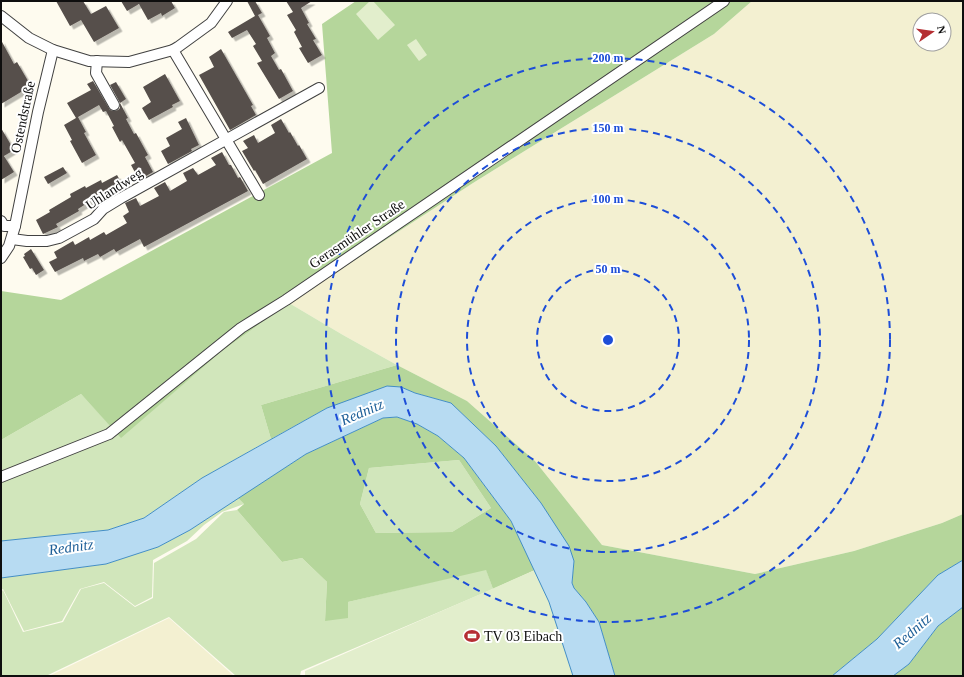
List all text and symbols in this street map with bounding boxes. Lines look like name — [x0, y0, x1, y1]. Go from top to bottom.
north arrow — [912, 12, 952, 52]
text: N — [935, 25, 948, 35]
text: 200 m — [593, 51, 624, 65]
street label: Ostendstraße — [8, 80, 38, 154]
text: 150 m — [593, 121, 624, 135]
street label: Uhlandweg — [83, 165, 145, 213]
text: 100 m — [593, 192, 624, 206]
street label: Gerasmühler Straße — [307, 197, 407, 271]
text: 50 m — [596, 262, 621, 276]
centre of rings — [601, 333, 615, 347]
water label: Rednitz — [337, 396, 386, 429]
water label: Rednitz — [47, 536, 95, 558]
water label: Rednitz — [889, 610, 934, 652]
sports icon: TV 03 Eibach — [463, 627, 481, 645]
place label: TV 03 Eibach — [484, 629, 562, 644]

